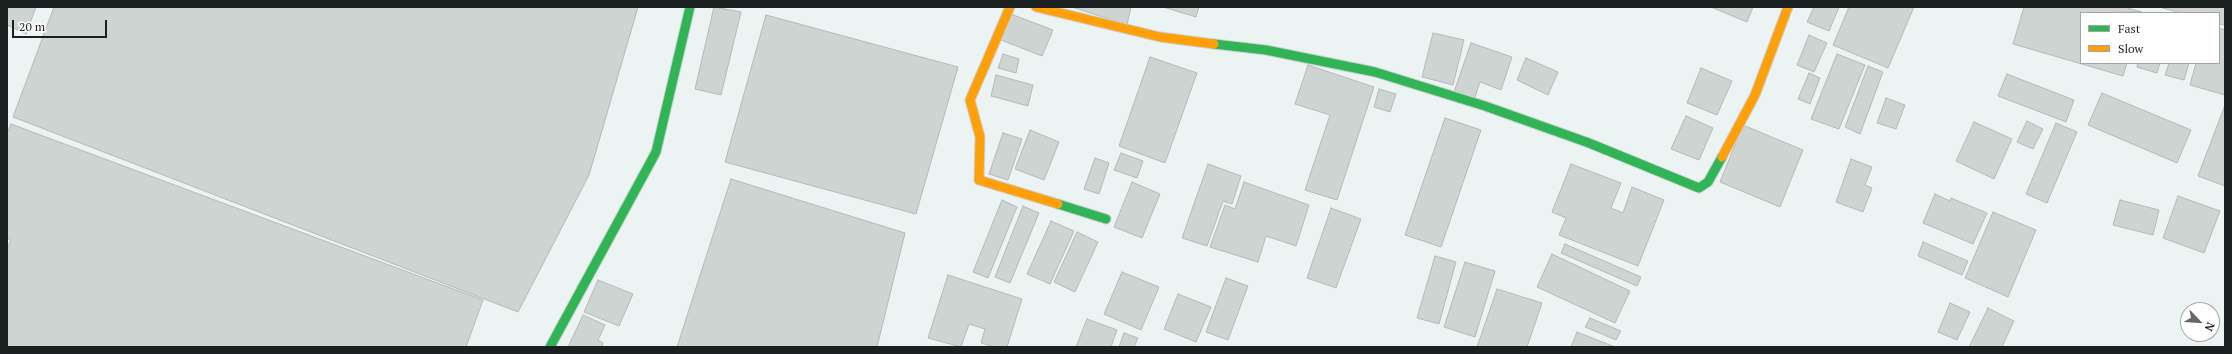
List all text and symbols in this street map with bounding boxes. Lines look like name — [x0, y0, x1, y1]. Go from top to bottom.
scale bar — [14, 12, 109, 38]
legend — [2080, 12, 2220, 64]
text: 20 m — [19, 19, 45, 34]
text: Fast — [2118, 21, 2140, 36]
text: Slow — [2118, 41, 2143, 56]
north arrow — [2180, 302, 2220, 342]
text: N — [2202, 320, 2218, 333]

